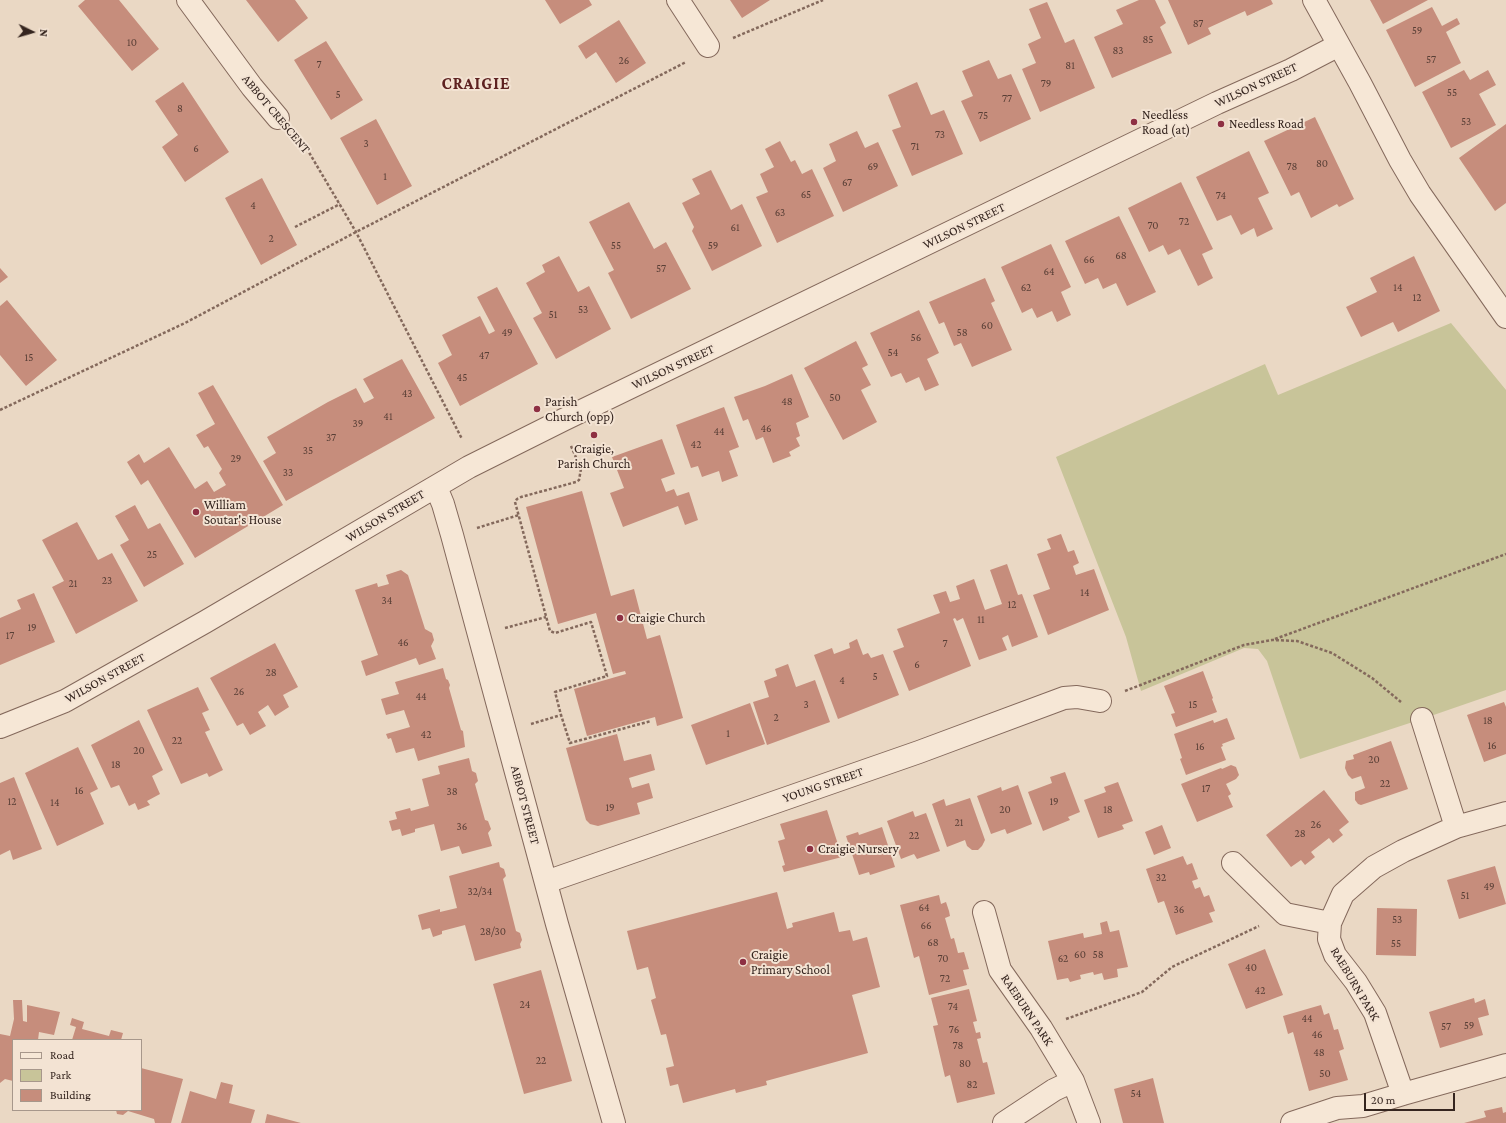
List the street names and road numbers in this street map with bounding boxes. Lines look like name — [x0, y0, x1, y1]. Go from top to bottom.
street label: WILSON STREET — [1212, 59, 1300, 111]
street label: ABBOT CRESCENT — [239, 71, 313, 157]
street label: WILSON STREET — [920, 199, 1008, 253]
street label: WILSON STREET — [629, 341, 717, 393]
street label: WILSON STREET — [343, 486, 427, 546]
street label: WILSON STREET — [62, 649, 148, 707]
street label: ABBOT STREET — [507, 764, 543, 846]
street label: YOUNG STREET — [781, 764, 865, 806]
street label: RAEBURN PARK — [1327, 944, 1383, 1024]
street label: RAEBURN PARK — [997, 971, 1057, 1049]

